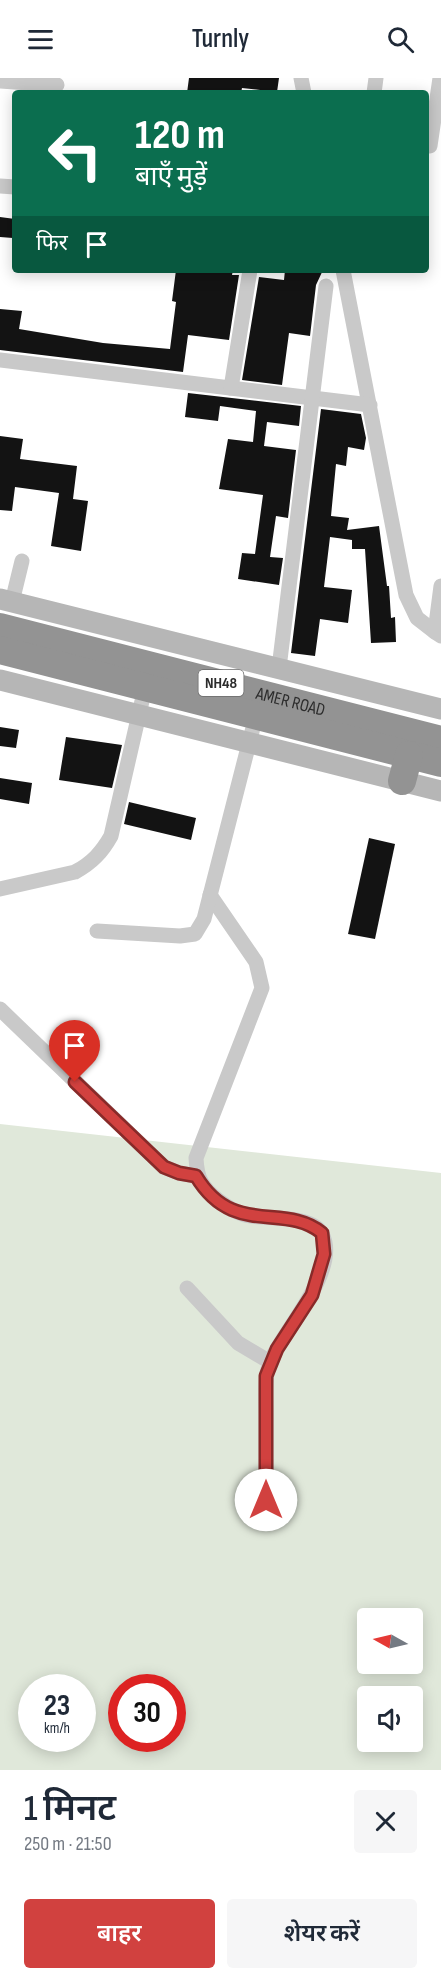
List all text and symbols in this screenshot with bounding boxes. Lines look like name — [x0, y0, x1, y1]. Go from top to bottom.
icon: menu — [24, 23, 57, 56]
text: Turnly — [192, 23, 249, 55]
icon: search — [384, 23, 417, 56]
text: 120 m — [135, 110, 225, 161]
icon: left — [36, 114, 114, 192]
text: बाएँ मुड़ें — [135, 161, 207, 193]
icon: arrive — [80, 228, 113, 261]
text: फिर — [36, 230, 68, 257]
road number: NH48 — [198, 670, 244, 696]
street label: AMER ROAD — [253, 682, 327, 720]
pin — [49, 1020, 100, 1082]
icon: arrive — [58, 1029, 91, 1062]
position arrow — [234, 1468, 298, 1532]
north arrow — [357, 1608, 423, 1674]
map controls — [357, 1608, 423, 1752]
speed limit sign: 30 — [108, 1674, 186, 1752]
button: sound — [357, 1686, 423, 1752]
text: 23 — [44, 1688, 70, 1724]
text: km/h — [44, 1719, 70, 1738]
text: 1 मिनट — [24, 1788, 116, 1831]
button: close — [354, 1790, 417, 1853]
text: 250 m · 21:50 — [24, 1832, 112, 1856]
button: बाहर — [24, 1899, 215, 1968]
button: शेयर करें — [227, 1899, 417, 1968]

